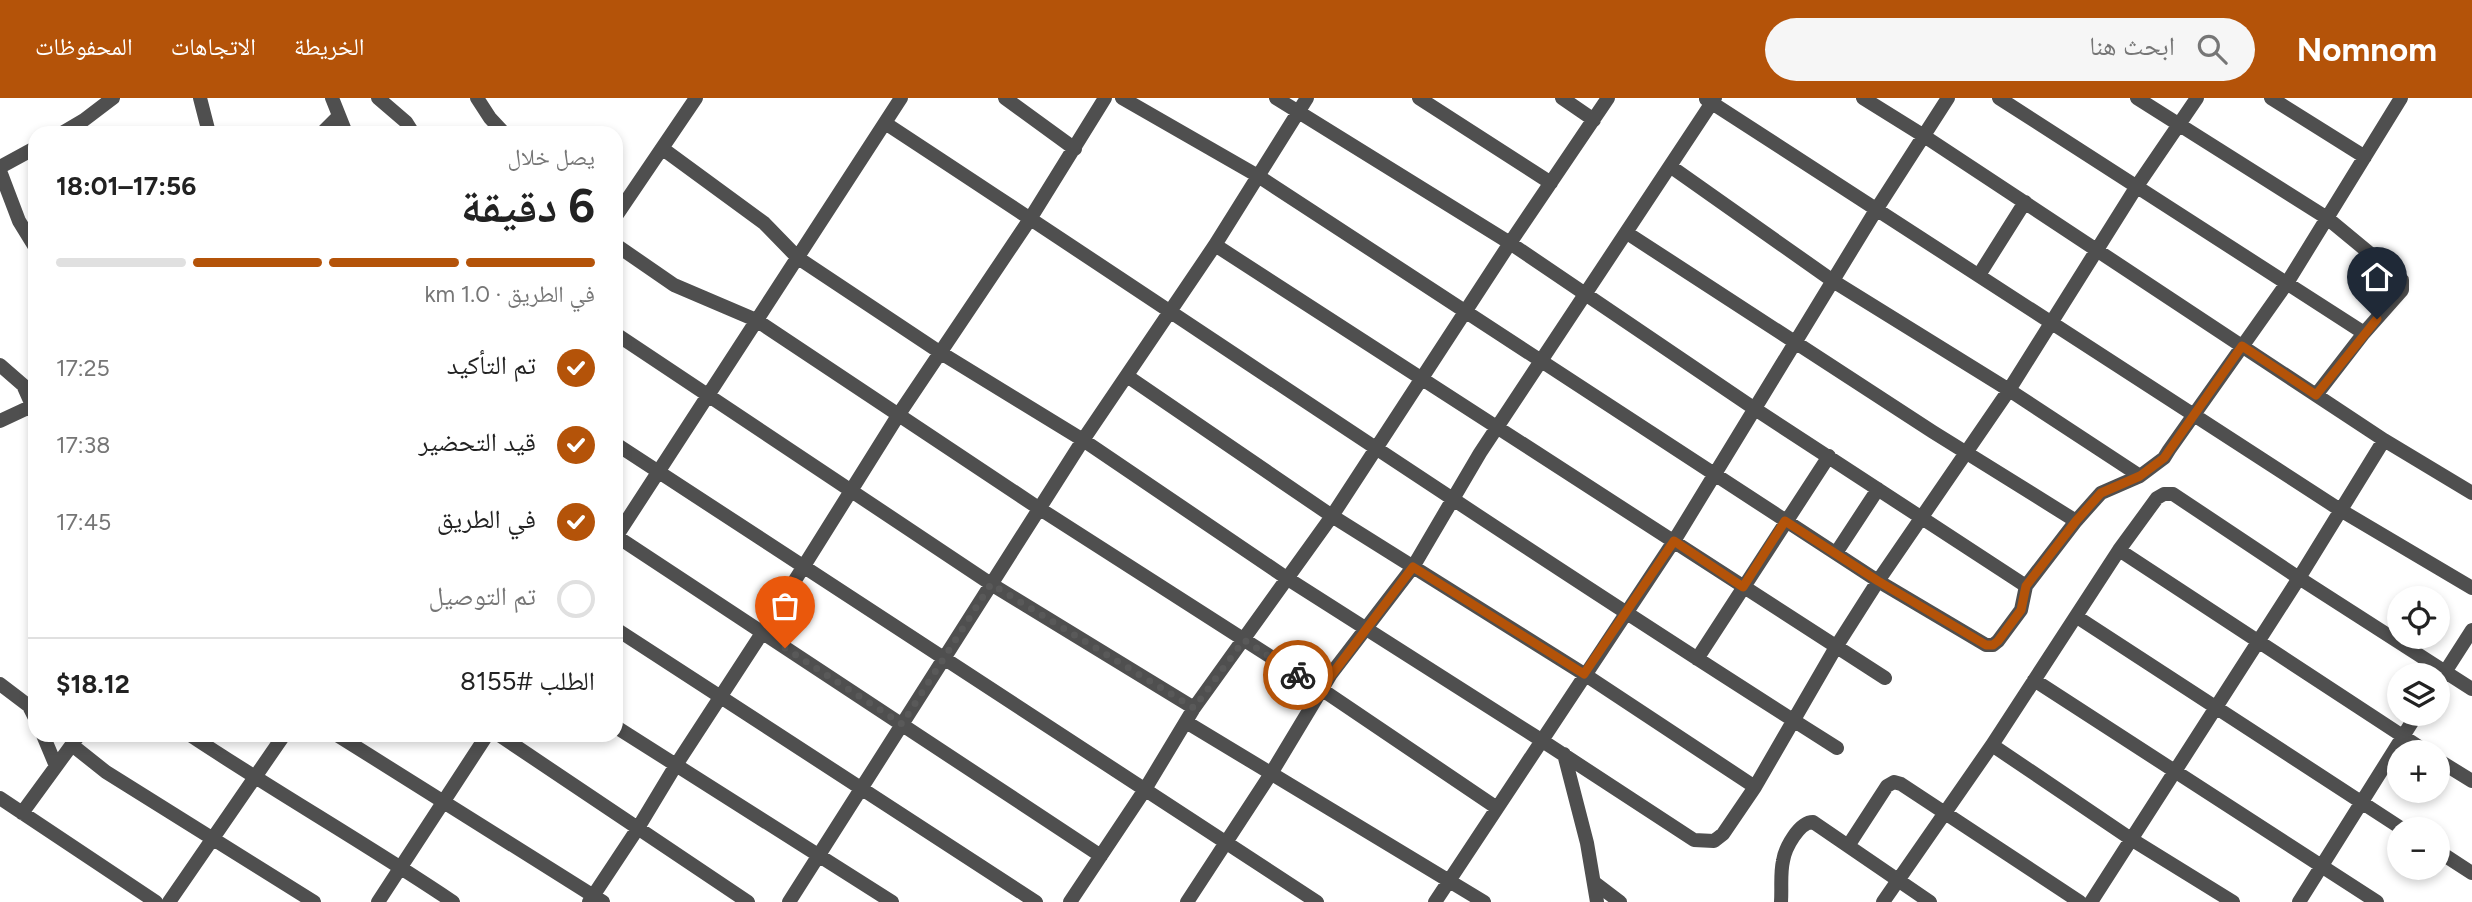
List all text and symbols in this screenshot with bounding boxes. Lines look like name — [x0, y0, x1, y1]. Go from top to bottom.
search box — [1765, 18, 2255, 81]
text: ابحث هنا — [2089, 30, 2175, 62]
icon: search — [2193, 30, 2231, 68]
text: Nomnom — [2297, 30, 2437, 69]
text: المحفوظات — [35, 32, 133, 61]
text: الاتجاهات — [171, 32, 256, 61]
text: الخريطة — [294, 32, 365, 61]
text: يصل خلال — [508, 143, 595, 171]
text: 17:56–18:01 — [56, 170, 196, 202]
text: 6 دقيقة — [461, 178, 595, 234]
pin — [2347, 247, 2407, 319]
icon: home — [2358, 258, 2396, 296]
text: في الطريق · 1.0 km — [424, 280, 595, 308]
text: تم التأكيد — [447, 349, 536, 381]
icon: check — [557, 349, 595, 387]
text: 17:25 — [56, 354, 110, 382]
text: قيد التحضير — [419, 426, 536, 458]
icon: check — [557, 426, 595, 464]
text: 17:38 — [56, 431, 110, 459]
text: في الطريق — [437, 503, 536, 535]
icon: check — [557, 503, 595, 541]
text: 17:45 — [56, 508, 111, 536]
pin — [755, 576, 815, 648]
text: تم التوصيل — [429, 580, 536, 612]
map controls — [2387, 586, 2450, 880]
button: locate — [2387, 586, 2450, 649]
icon: bag — [766, 587, 804, 625]
courier — [1263, 640, 1333, 710]
icon: bike — [1279, 656, 1317, 694]
button: layers — [2387, 663, 2450, 726]
text: الطلب #8155 — [460, 665, 595, 697]
text: $18.12 — [56, 668, 130, 700]
button: + — [2387, 740, 2450, 803]
button: − — [2387, 817, 2450, 880]

